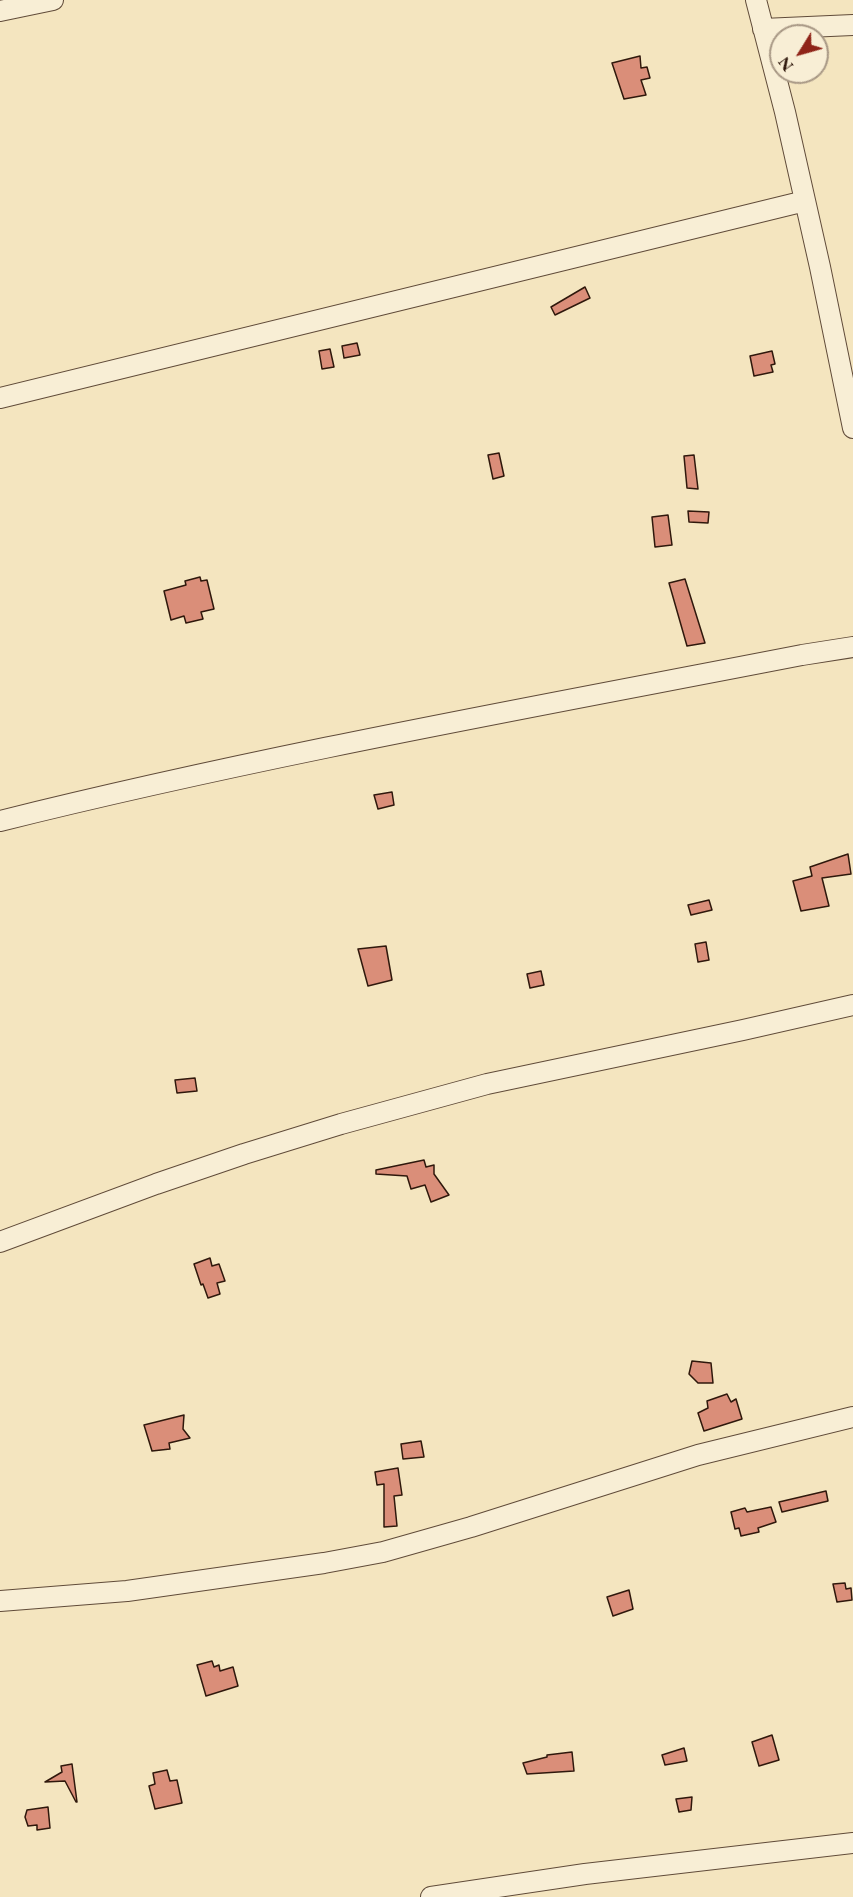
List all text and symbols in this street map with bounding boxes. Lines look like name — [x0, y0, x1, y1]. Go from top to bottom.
north arrow — [769, 24, 829, 84]
text: N — [774, 52, 798, 75]

